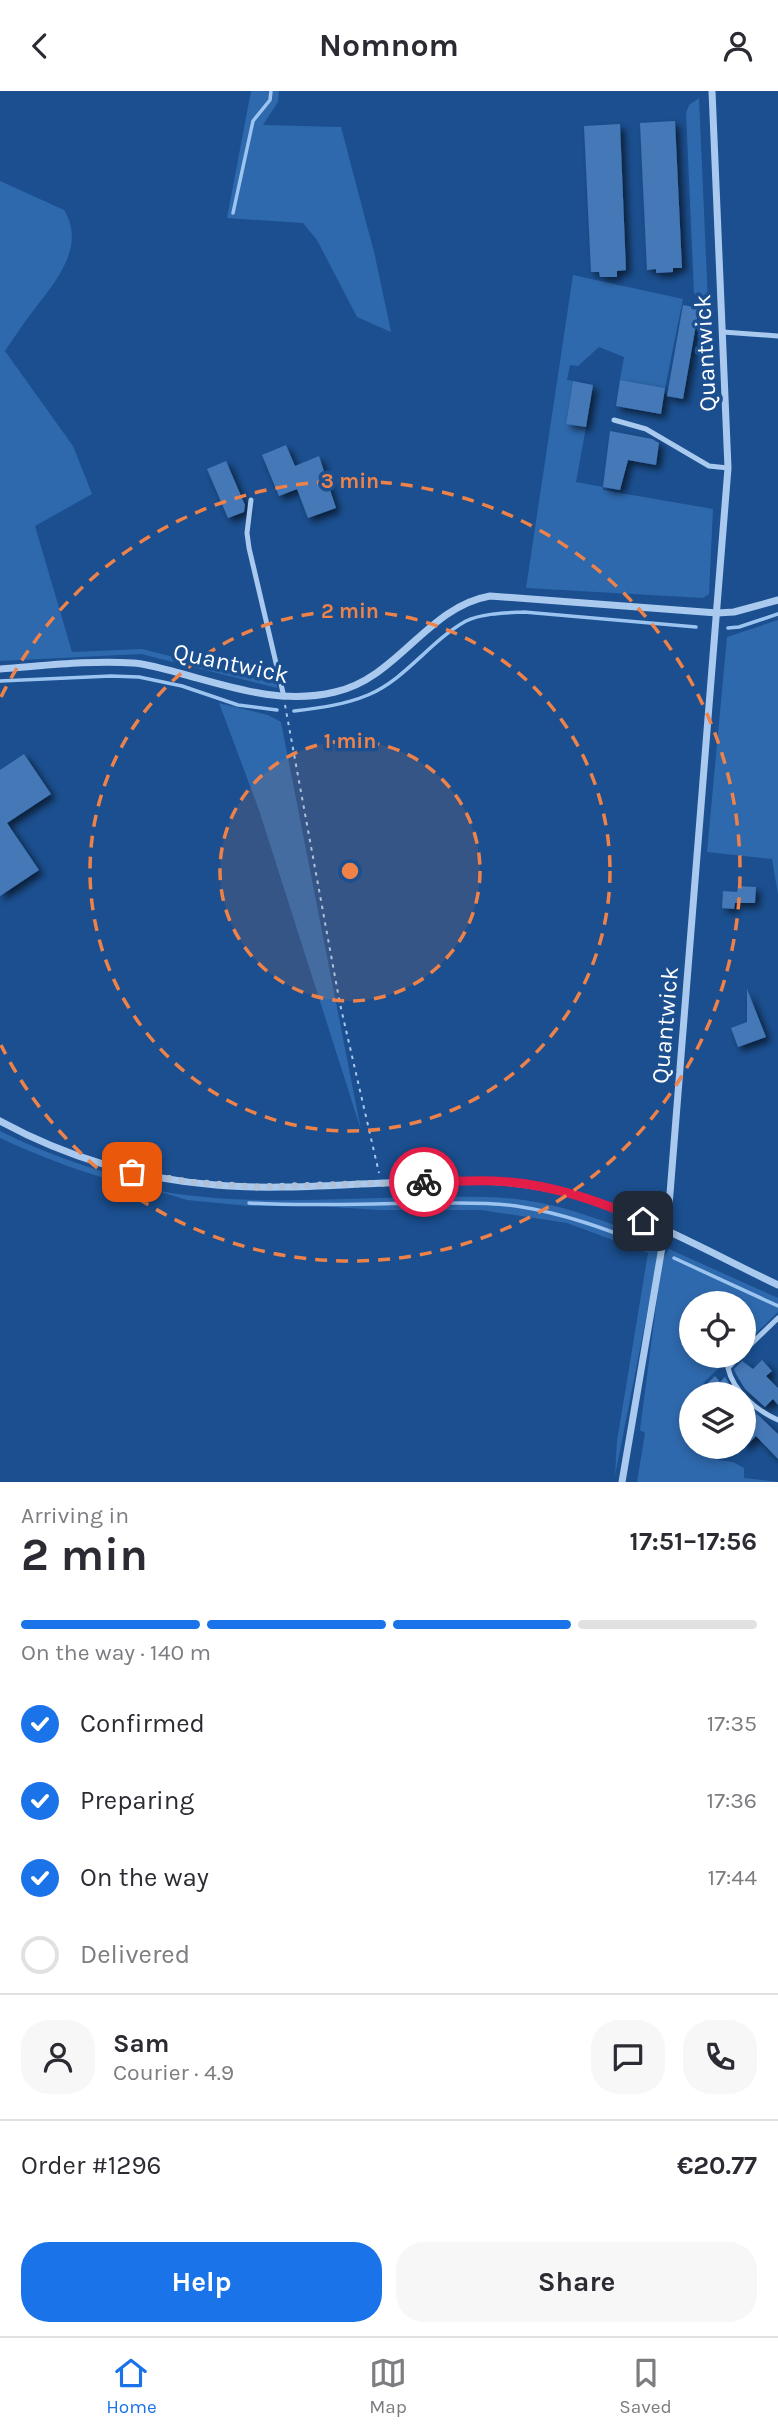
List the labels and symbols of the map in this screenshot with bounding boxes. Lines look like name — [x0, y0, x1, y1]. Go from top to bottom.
street label: Quantwick — [688, 294, 722, 412]
text: 3 min — [321, 469, 379, 493]
text: 2 min — [321, 599, 379, 623]
street label: Quantwick — [171, 637, 291, 689]
text: 1 min — [324, 729, 376, 753]
centre of rings — [338, 859, 362, 883]
street label: Quantwick — [646, 965, 684, 1085]
pin — [102, 1142, 162, 1202]
courier — [389, 1147, 459, 1217]
pin — [613, 1191, 673, 1251]

